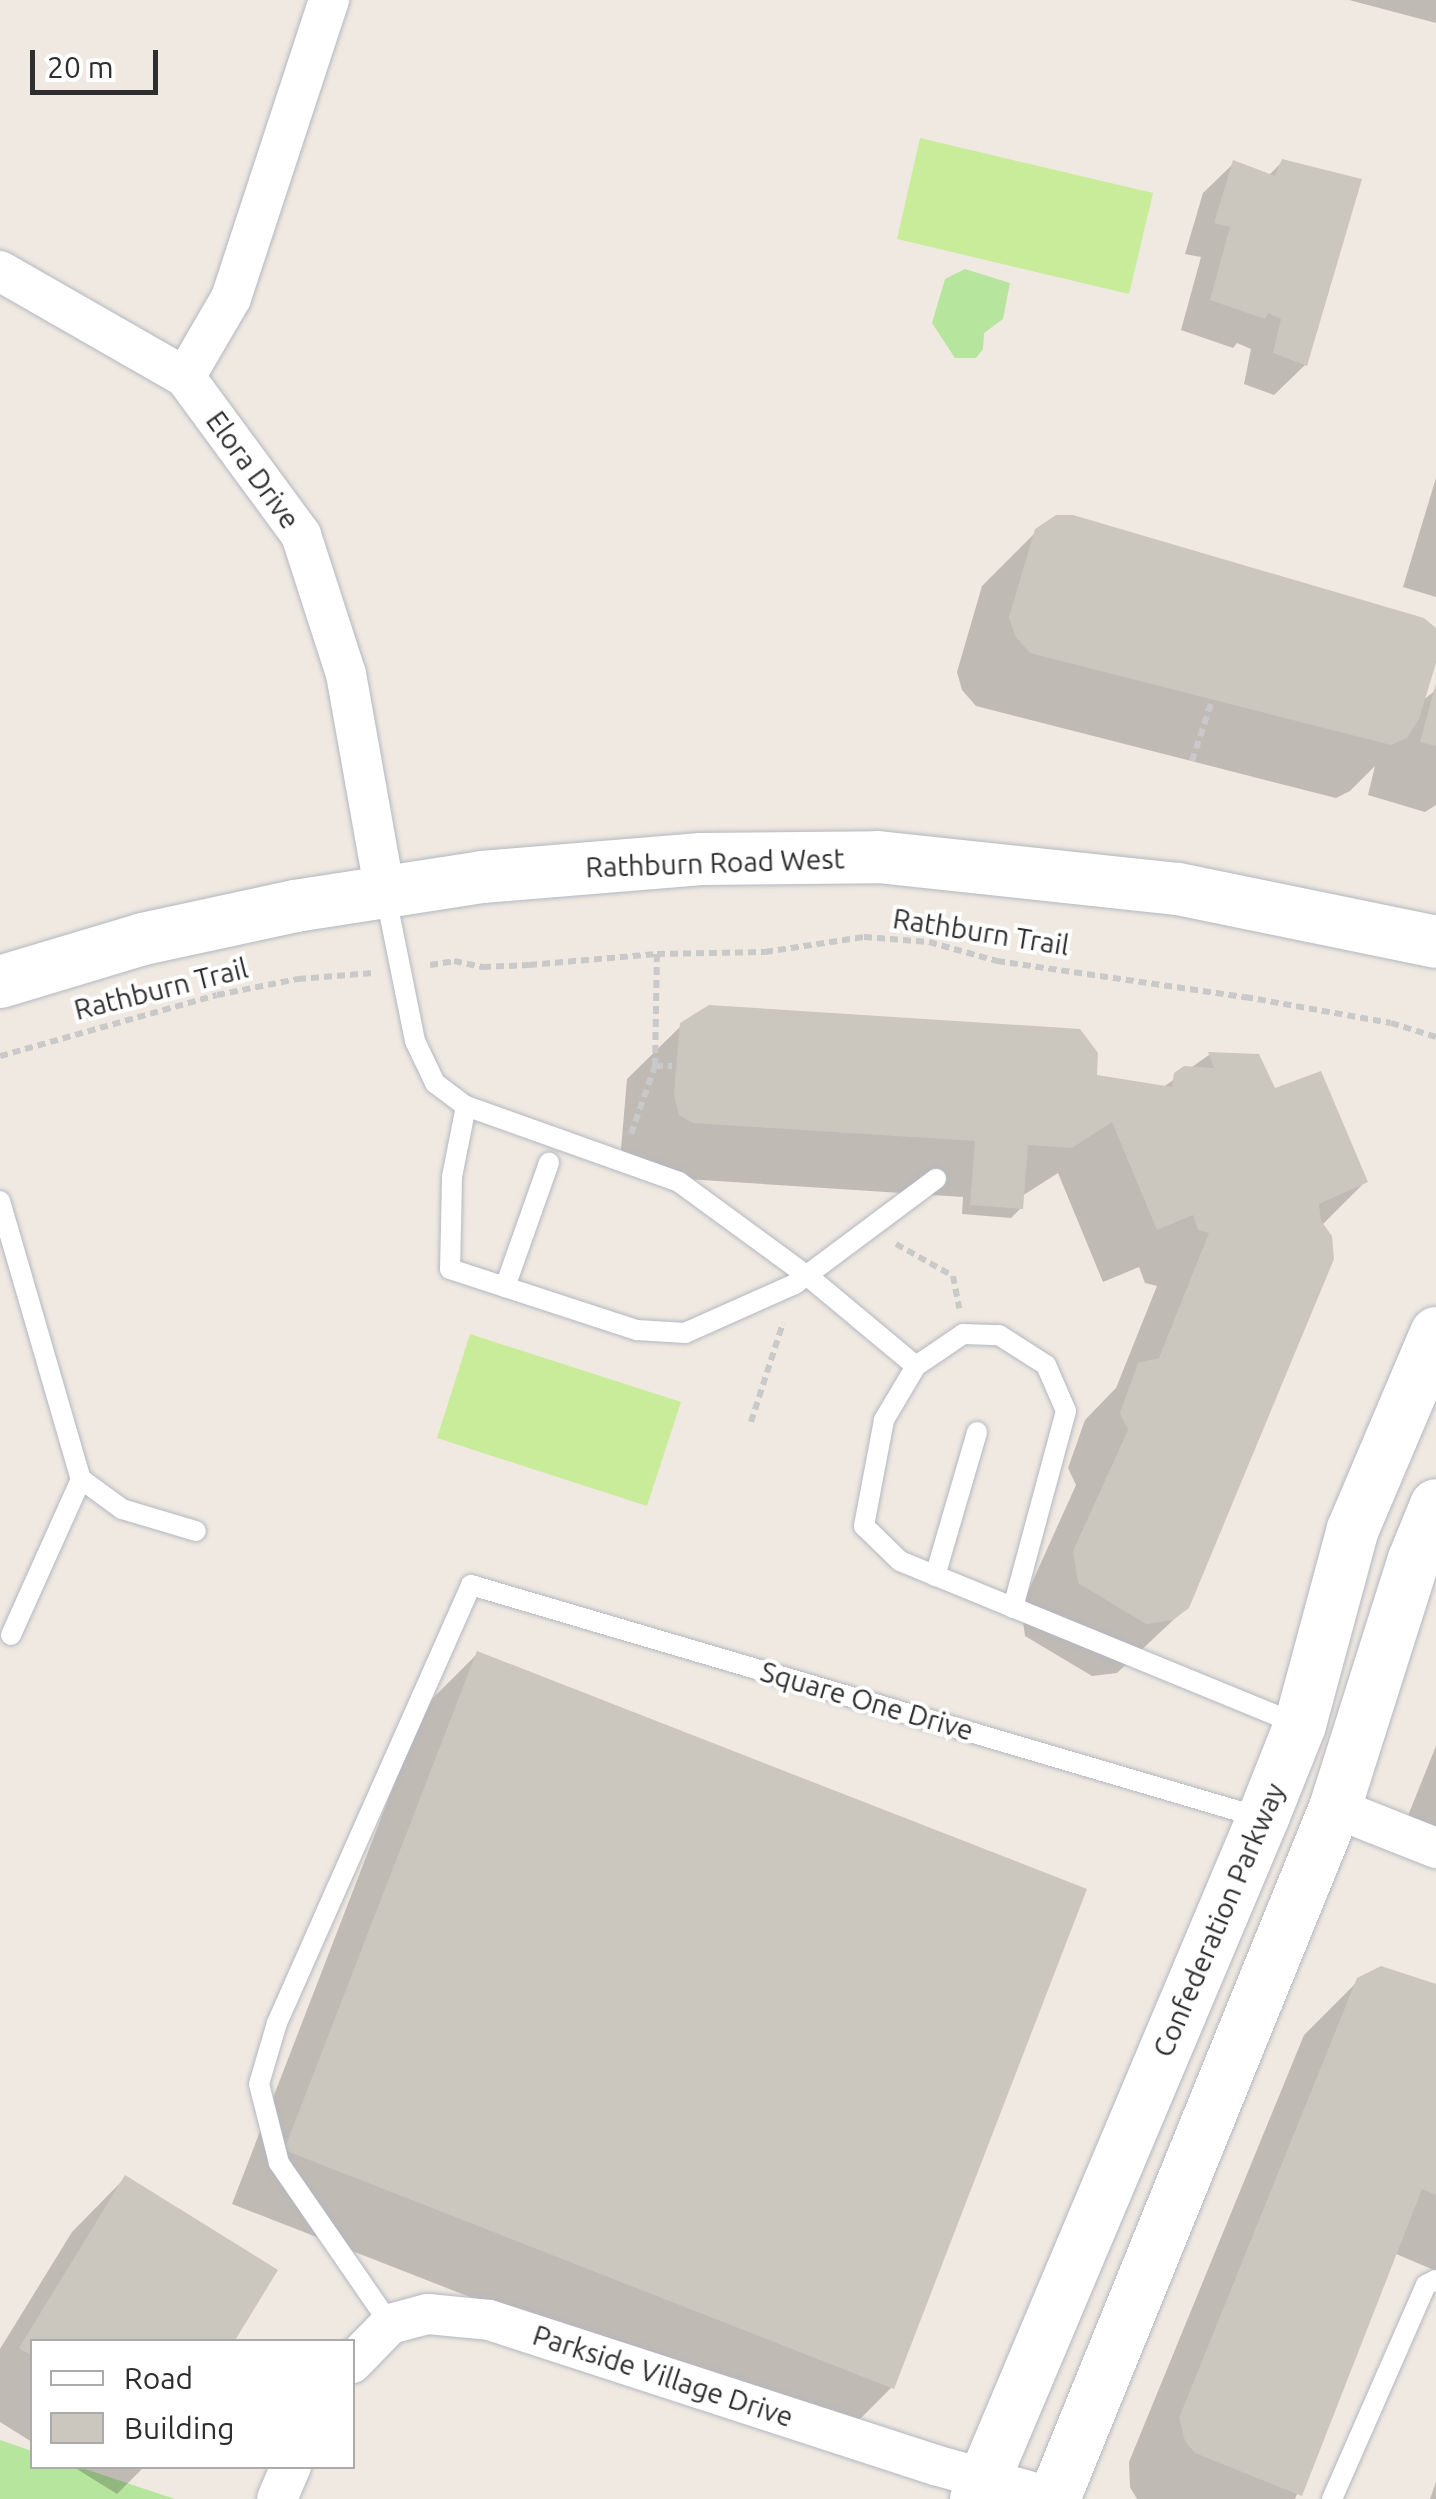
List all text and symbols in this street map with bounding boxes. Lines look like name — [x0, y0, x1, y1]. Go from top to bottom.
scale bar — [35, 30, 162, 92]
text: 20 m — [47, 50, 114, 84]
street label: Elora Drive — [199, 405, 307, 535]
street label: Rathburn Road West — [585, 842, 845, 884]
street label: Rathburn Trail — [891, 901, 1071, 963]
street label: Rathburn Trail — [71, 951, 251, 1027]
street label: Square One Drive — [757, 1655, 977, 1747]
street label: Confederation Parkway — [1146, 1778, 1292, 2062]
street label: Parkside Village Drive — [529, 2318, 797, 2434]
legend — [30, 2339, 355, 2469]
text: Road — [124, 2361, 193, 2395]
text: Building — [124, 2411, 235, 2445]

